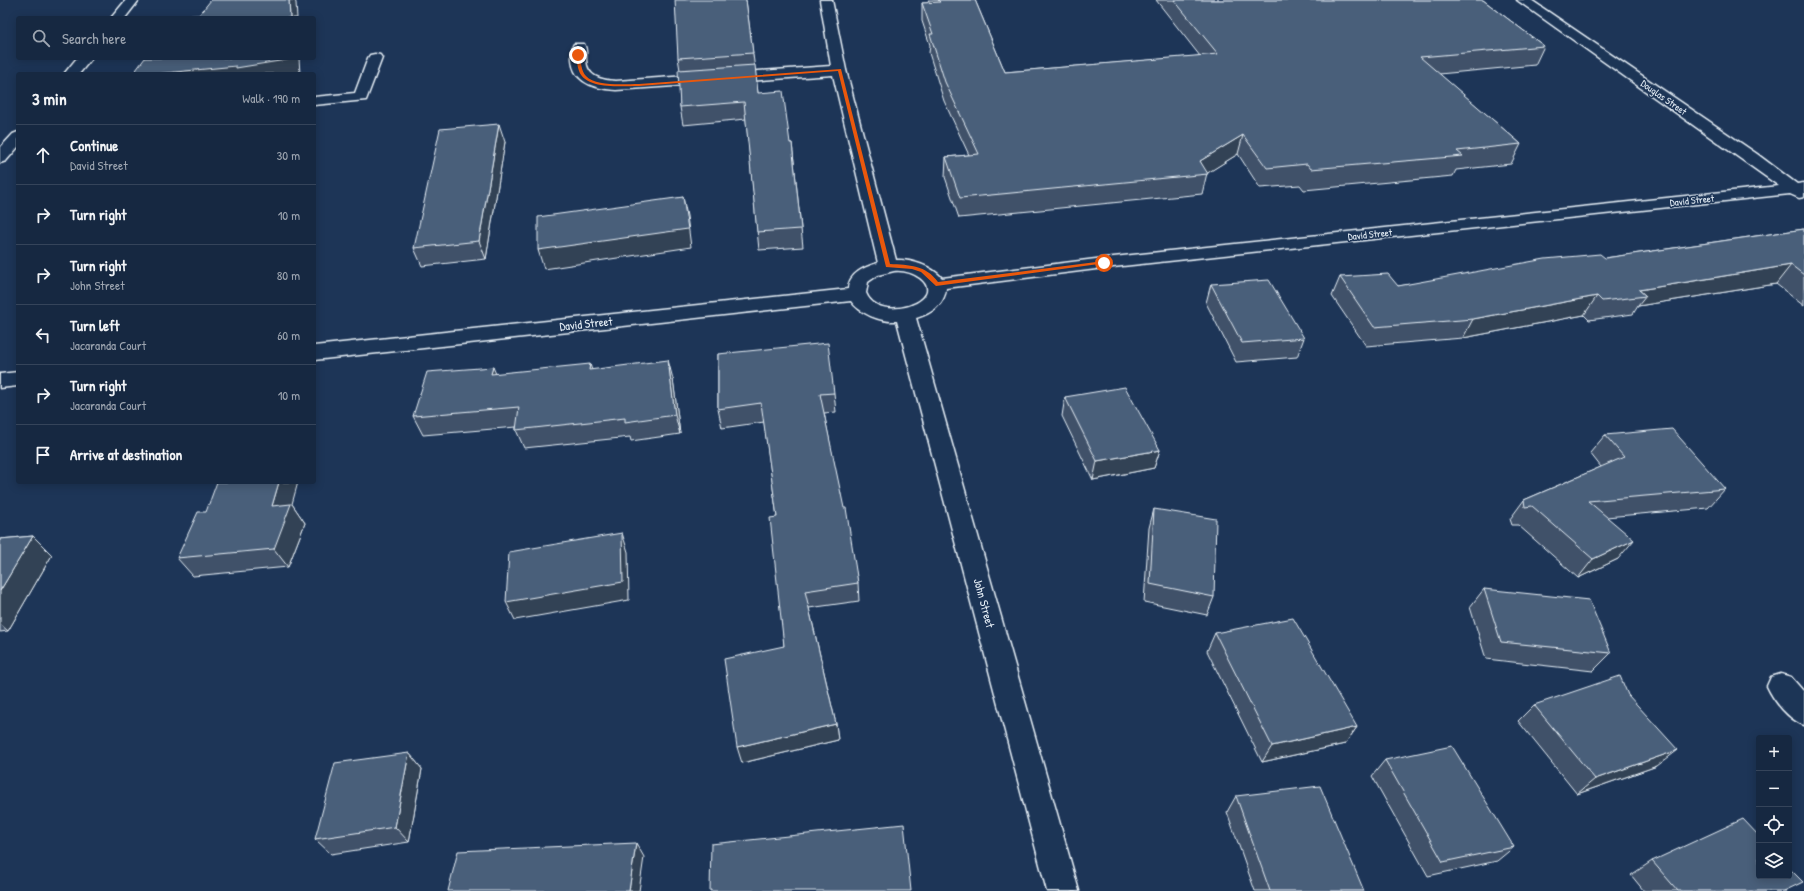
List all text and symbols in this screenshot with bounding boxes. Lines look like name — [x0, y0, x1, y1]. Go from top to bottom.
search box — [16, 16, 316, 60]
icon: search — [30, 27, 52, 49]
text: Search here — [62, 28, 126, 49]
route end — [569, 46, 587, 64]
street label: Douglas Street — [1638, 77, 1690, 118]
text: 3 min — [32, 87, 67, 110]
text: Walk · 190 m — [242, 89, 300, 107]
text: Continue — [70, 135, 118, 156]
icon: ahead — [32, 144, 54, 166]
text: 30 m — [277, 146, 300, 164]
text: David Street — [70, 156, 128, 174]
street label: David Street — [1669, 192, 1715, 209]
icon: right — [32, 204, 54, 226]
text: Turn right — [70, 204, 126, 225]
text: 10 m — [278, 206, 300, 224]
street label: David Street — [1347, 226, 1393, 243]
route start — [1095, 254, 1113, 272]
text: Turn right — [70, 255, 126, 276]
icon: right — [32, 264, 54, 286]
text: 80 m — [277, 266, 300, 284]
text: John Street — [70, 276, 125, 294]
street label: David Street — [559, 312, 614, 335]
text: Turn left — [70, 315, 120, 336]
icon: left — [32, 324, 54, 346]
text: 60 m — [277, 326, 300, 344]
text: Jacaranda Court — [70, 336, 146, 354]
text: Turn right — [70, 375, 126, 396]
icon: right — [32, 384, 54, 406]
text: 10 m — [278, 386, 300, 404]
text: Jacaranda Court — [70, 396, 146, 414]
icon: arrive — [32, 444, 54, 466]
text: Arrive at destination — [70, 444, 182, 465]
street label: John Street — [970, 576, 999, 630]
map controls — [1756, 735, 1792, 879]
button: + — [1756, 735, 1792, 771]
button: − — [1756, 771, 1792, 807]
button: locate — [1756, 807, 1792, 843]
button: layers — [1756, 843, 1792, 879]

